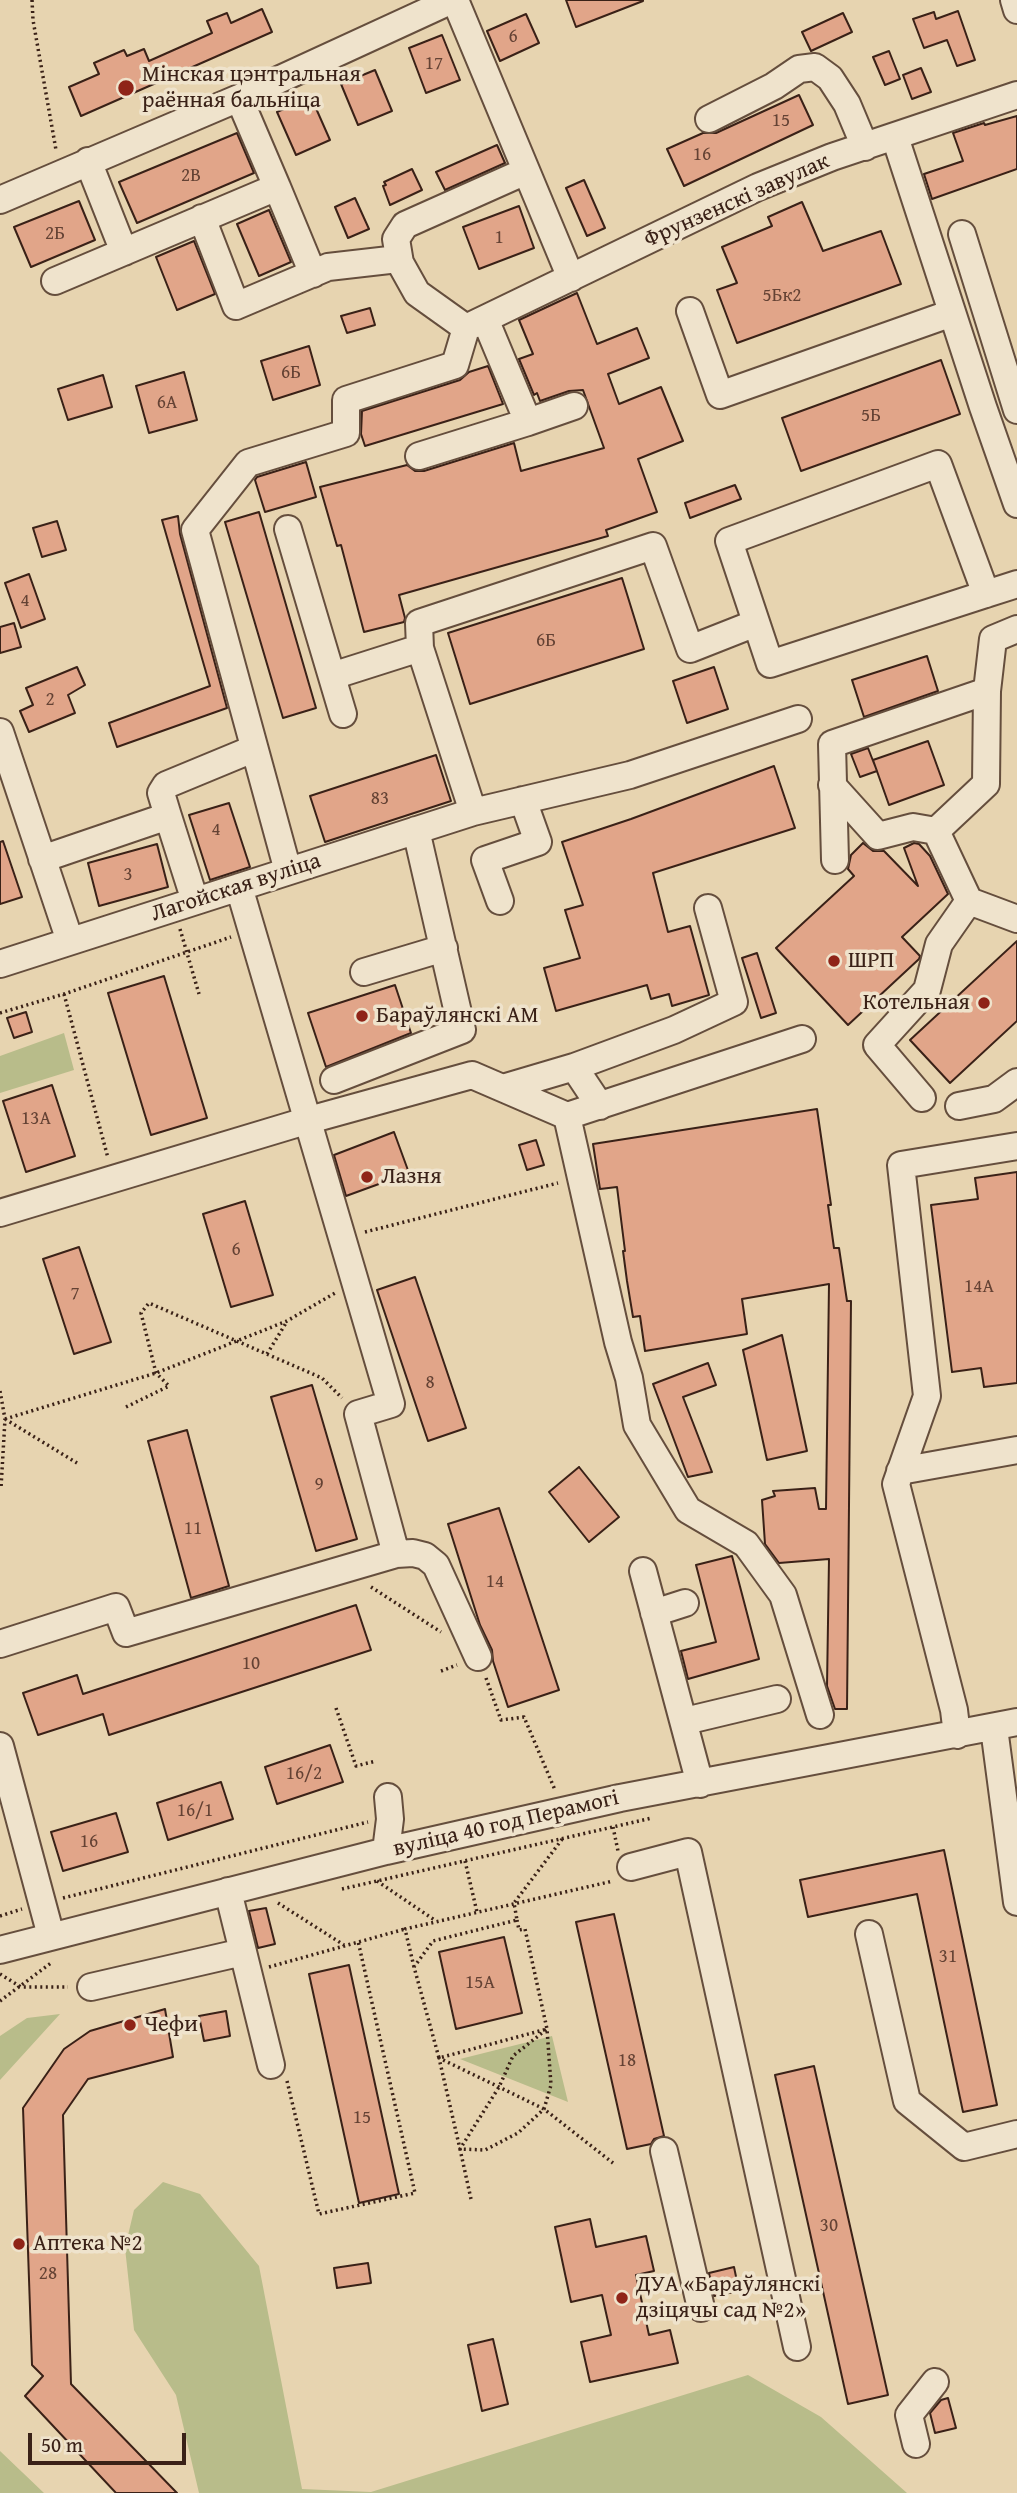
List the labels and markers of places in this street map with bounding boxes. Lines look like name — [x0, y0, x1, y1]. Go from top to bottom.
place label: Мінская цэнтральная раённая бальніца — [142, 61, 361, 115]
marker: Мінская цэнтральная раённая бальніца — [116, 78, 136, 98]
place label: ШРП — [848, 947, 894, 975]
marker: ШРП — [826, 953, 842, 969]
place label: Котельная — [863, 989, 970, 1017]
marker: Котельная — [976, 995, 992, 1011]
place label: Бараўлянскі АМ — [376, 1002, 538, 1030]
marker: Бараўлянскі АМ — [354, 1008, 370, 1024]
place label: Лазня — [381, 1163, 442, 1191]
marker: Лазня — [359, 1169, 375, 1185]
place label: Чефи — [144, 2011, 198, 2039]
marker: Чефи — [122, 2017, 138, 2033]
place label: Аптека №2 — [33, 2230, 143, 2258]
marker: Аптека №2 — [11, 2236, 27, 2252]
place label: ДУА «Бараўлянскі дзіцячы сад №2» — [636, 2271, 821, 2325]
marker: ДУА «Бараўлянскі дзіцячы сад №2» — [614, 2290, 630, 2306]

